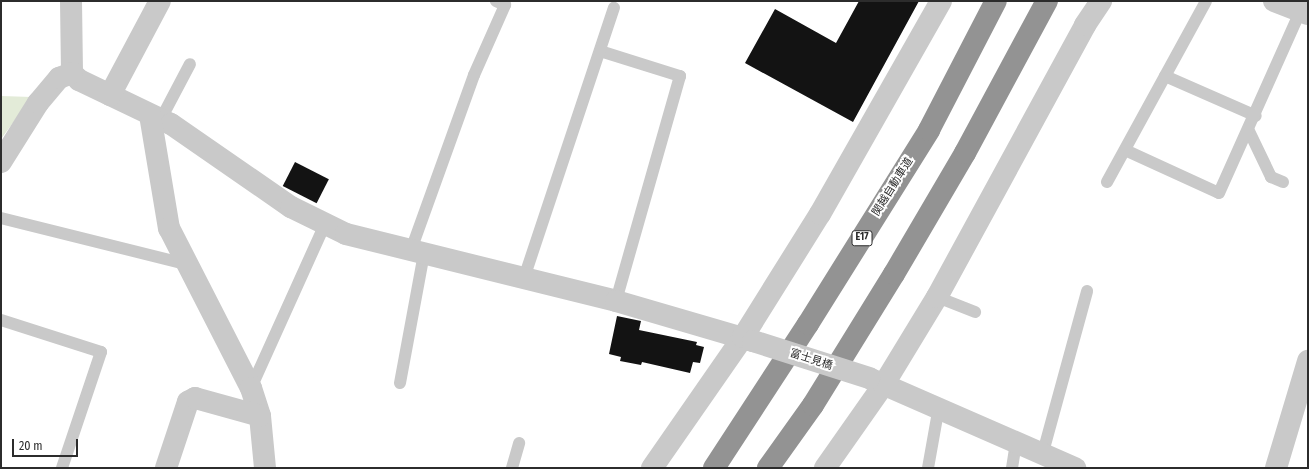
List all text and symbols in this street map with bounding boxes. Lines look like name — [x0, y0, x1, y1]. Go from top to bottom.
street label: 関越自動車道 — [870, 156, 916, 218]
road number: E17 — [851, 230, 873, 246]
street label: 富士見橋 — [788, 347, 834, 373]
scale bar — [14, 431, 80, 457]
text: 20 m — [19, 439, 43, 453]

